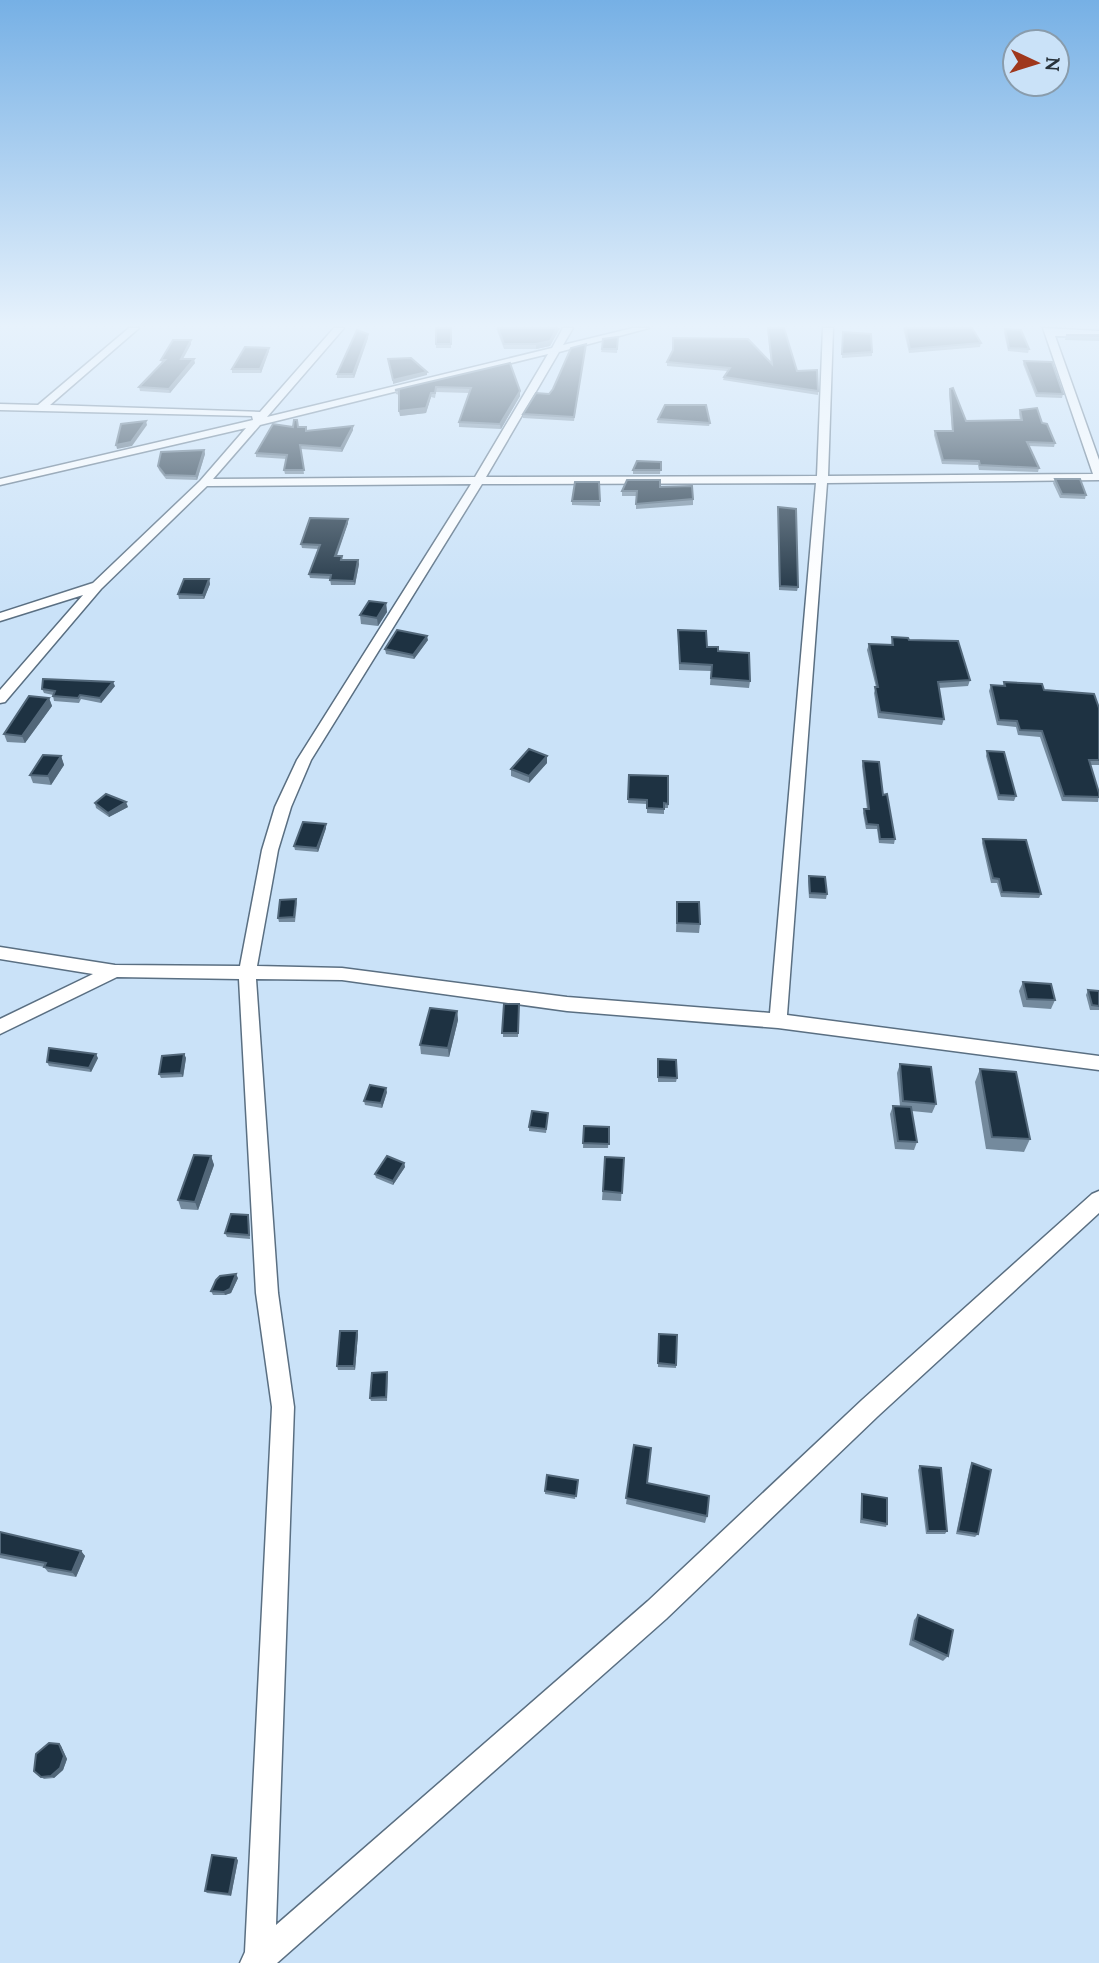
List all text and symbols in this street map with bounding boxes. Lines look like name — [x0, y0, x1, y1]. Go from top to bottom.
north arrow — [1001, 28, 1071, 98]
text: N — [1040, 56, 1065, 73]

